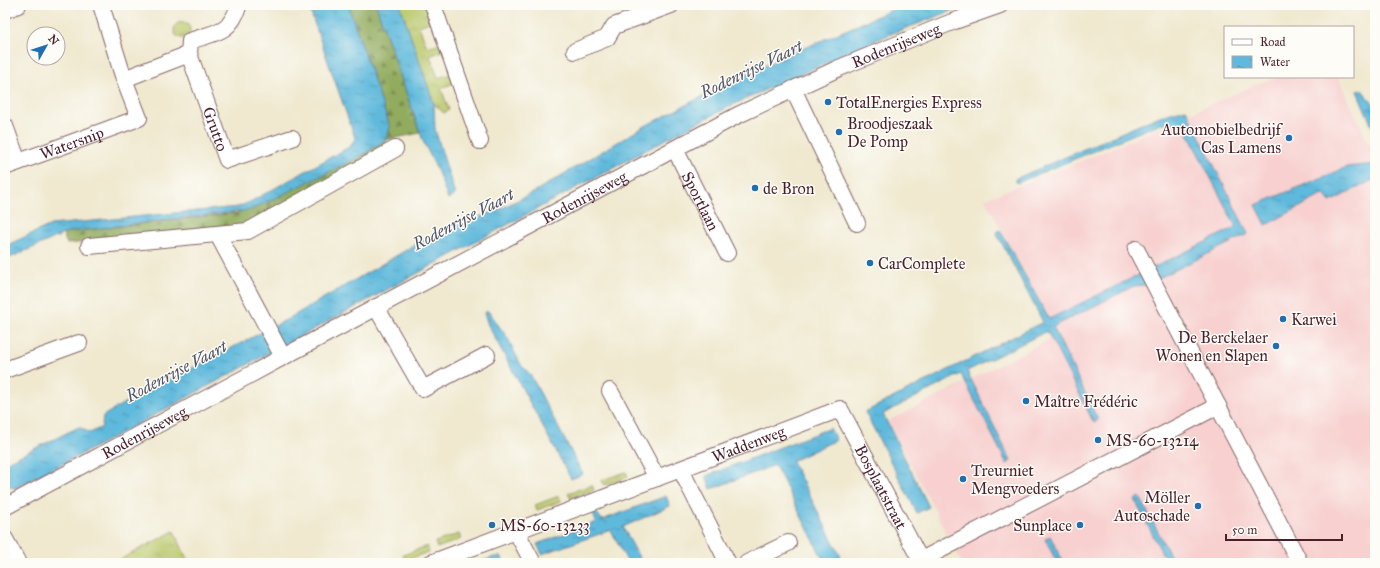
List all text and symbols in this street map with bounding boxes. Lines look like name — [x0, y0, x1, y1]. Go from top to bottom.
street label: Rodenrijseweg — [849, 19, 944, 72]
north arrow — [26, 26, 66, 66]
legend — [1224, 26, 1354, 78]
text: N — [45, 32, 62, 48]
water label: Rodenrijse Vaart — [696, 35, 808, 104]
text: Road — [1260, 35, 1286, 49]
text: Water — [1260, 55, 1290, 69]
place label: TotalEnergies Express — [836, 93, 982, 113]
marker: TotalEnergies Express — [823, 97, 833, 107]
street label: Grutto — [199, 104, 232, 154]
place label: Broodjeszaak De Pomp — [847, 114, 933, 151]
place label: Automobielbedrijf Cas Lamens — [1160, 120, 1284, 157]
street label: Watersnip — [37, 123, 106, 163]
marker: Broodjeszaak De Pomp — [834, 127, 844, 137]
marker: Automobielbedrijf Cas Lamens — [1284, 133, 1294, 143]
street label: Rodenrijseweg — [538, 167, 631, 228]
street label: Sportlaan — [678, 168, 723, 234]
place label: de Bron — [763, 179, 815, 198]
water label: Rodenrijse Vaart — [408, 183, 519, 255]
marker: de Bron — [750, 183, 760, 193]
place label: CarComplete — [878, 254, 966, 273]
marker: CarComplete — [865, 258, 875, 268]
place label: Karwei — [1291, 310, 1337, 329]
marker: Karwei — [1278, 314, 1288, 324]
place label: De Berckelaer Wonen en Slapen — [1155, 328, 1268, 365]
water label: Rodenrijse Vaart — [121, 335, 232, 407]
marker: De Berckelaer Wonen en Slapen — [1271, 341, 1281, 351]
place label: Maître Frédéric — [1034, 392, 1138, 411]
marker: Maître Frédéric — [1021, 396, 1031, 406]
street label: Rodenrijseweg — [98, 401, 191, 463]
street label: Waddenweg — [709, 421, 789, 466]
place label: MS-60-13214 — [1106, 431, 1199, 450]
marker: MS-60-13214 — [1093, 435, 1103, 445]
street label: Bosplaatstraat — [851, 441, 911, 533]
place label: Treurniet Mengvoeders — [971, 461, 1060, 499]
marker: Treurniet Mengvoeders — [958, 474, 968, 484]
place label: Möller Autoschade — [1113, 488, 1190, 525]
marker: Möller Autoschade — [1193, 501, 1203, 511]
place label: MS-60-13233 — [500, 516, 590, 535]
place label: Sunplace — [1013, 516, 1072, 535]
scale bar — [1226, 516, 1342, 542]
marker: MS-60-13233 — [487, 520, 497, 530]
marker: Sunplace — [1075, 520, 1085, 530]
text: 50 m — [1232, 523, 1257, 537]

